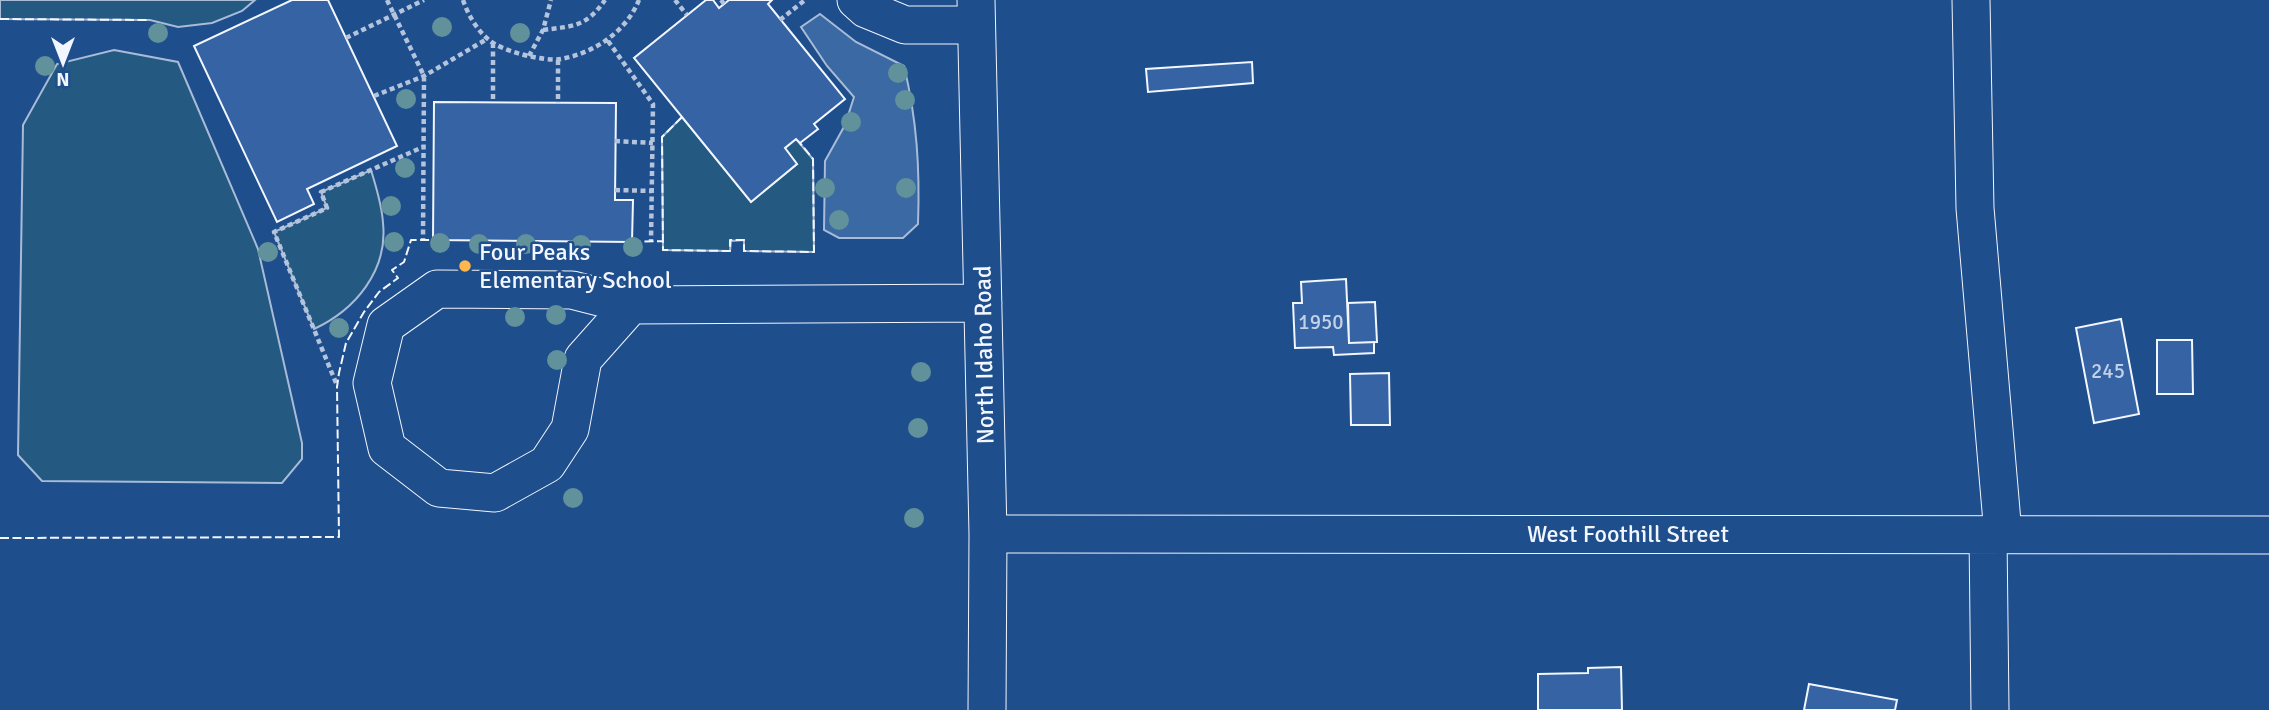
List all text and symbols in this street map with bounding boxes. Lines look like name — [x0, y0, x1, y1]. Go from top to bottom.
north arrow — [28, 28, 98, 98]
text: N — [56, 67, 70, 91]
place label: Four Peaks Elementary School — [479, 237, 672, 295]
marker: Four Peaks Elementary School — [457, 258, 473, 274]
street label: North Idaho Road — [967, 265, 1001, 445]
house number: 1950 — [1298, 309, 1344, 335]
house number: 245 — [2091, 358, 2125, 384]
street label: West Foothill Street — [1527, 519, 1729, 549]

